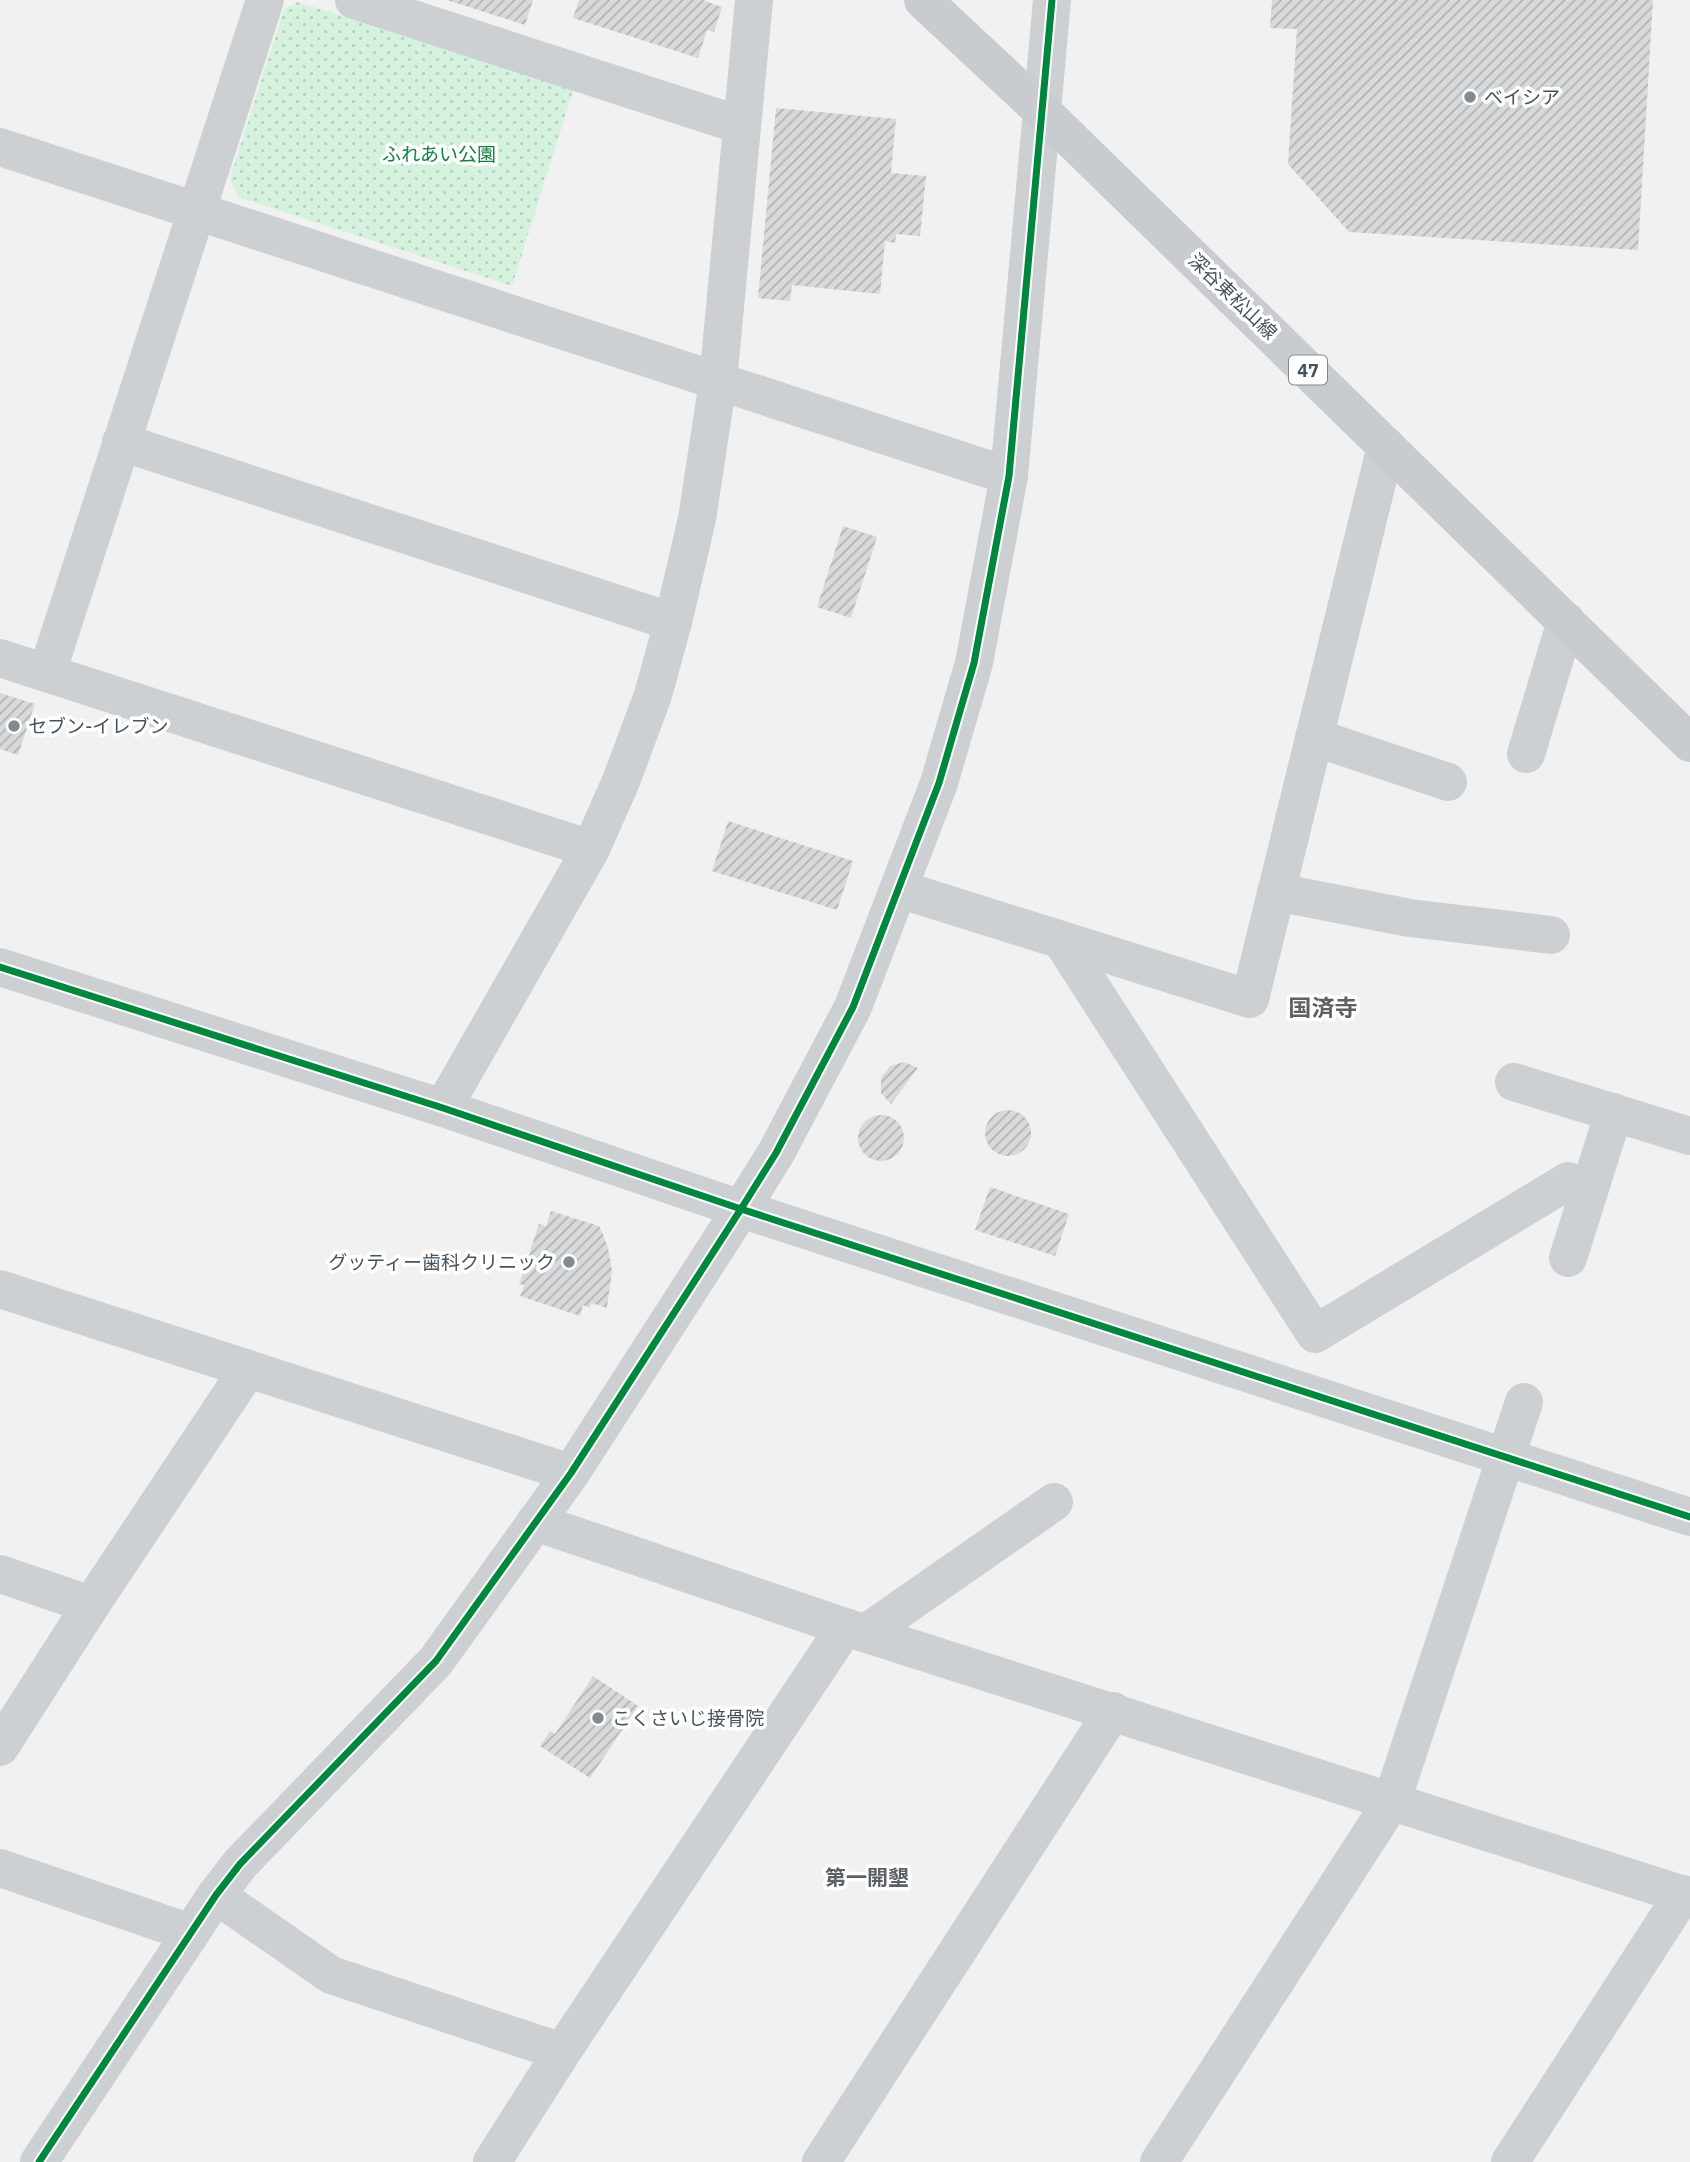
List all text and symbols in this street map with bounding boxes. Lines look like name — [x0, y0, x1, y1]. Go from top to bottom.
place label: ベイシア — [1484, 85, 1560, 109]
marker: ベイシア — [1462, 89, 1478, 105]
park label: ふれあい公園 — [382, 142, 496, 166]
street label: 深谷東松山線 — [1184, 248, 1282, 344]
road number: 47 — [1289, 356, 1327, 384]
place label: セブン-イレブン — [28, 714, 169, 738]
marker: セブン-イレブン — [6, 718, 22, 734]
district label: 国済寺 — [1289, 992, 1358, 1022]
place label: グッティー歯科クリニック — [328, 1250, 555, 1274]
marker: グッティー歯科クリニック — [561, 1254, 577, 1270]
place label: こくさいじ接骨院 — [612, 1706, 764, 1730]
marker: こくさいじ接骨院 — [590, 1710, 606, 1726]
district label: 第一開墾 — [825, 1863, 909, 1891]

